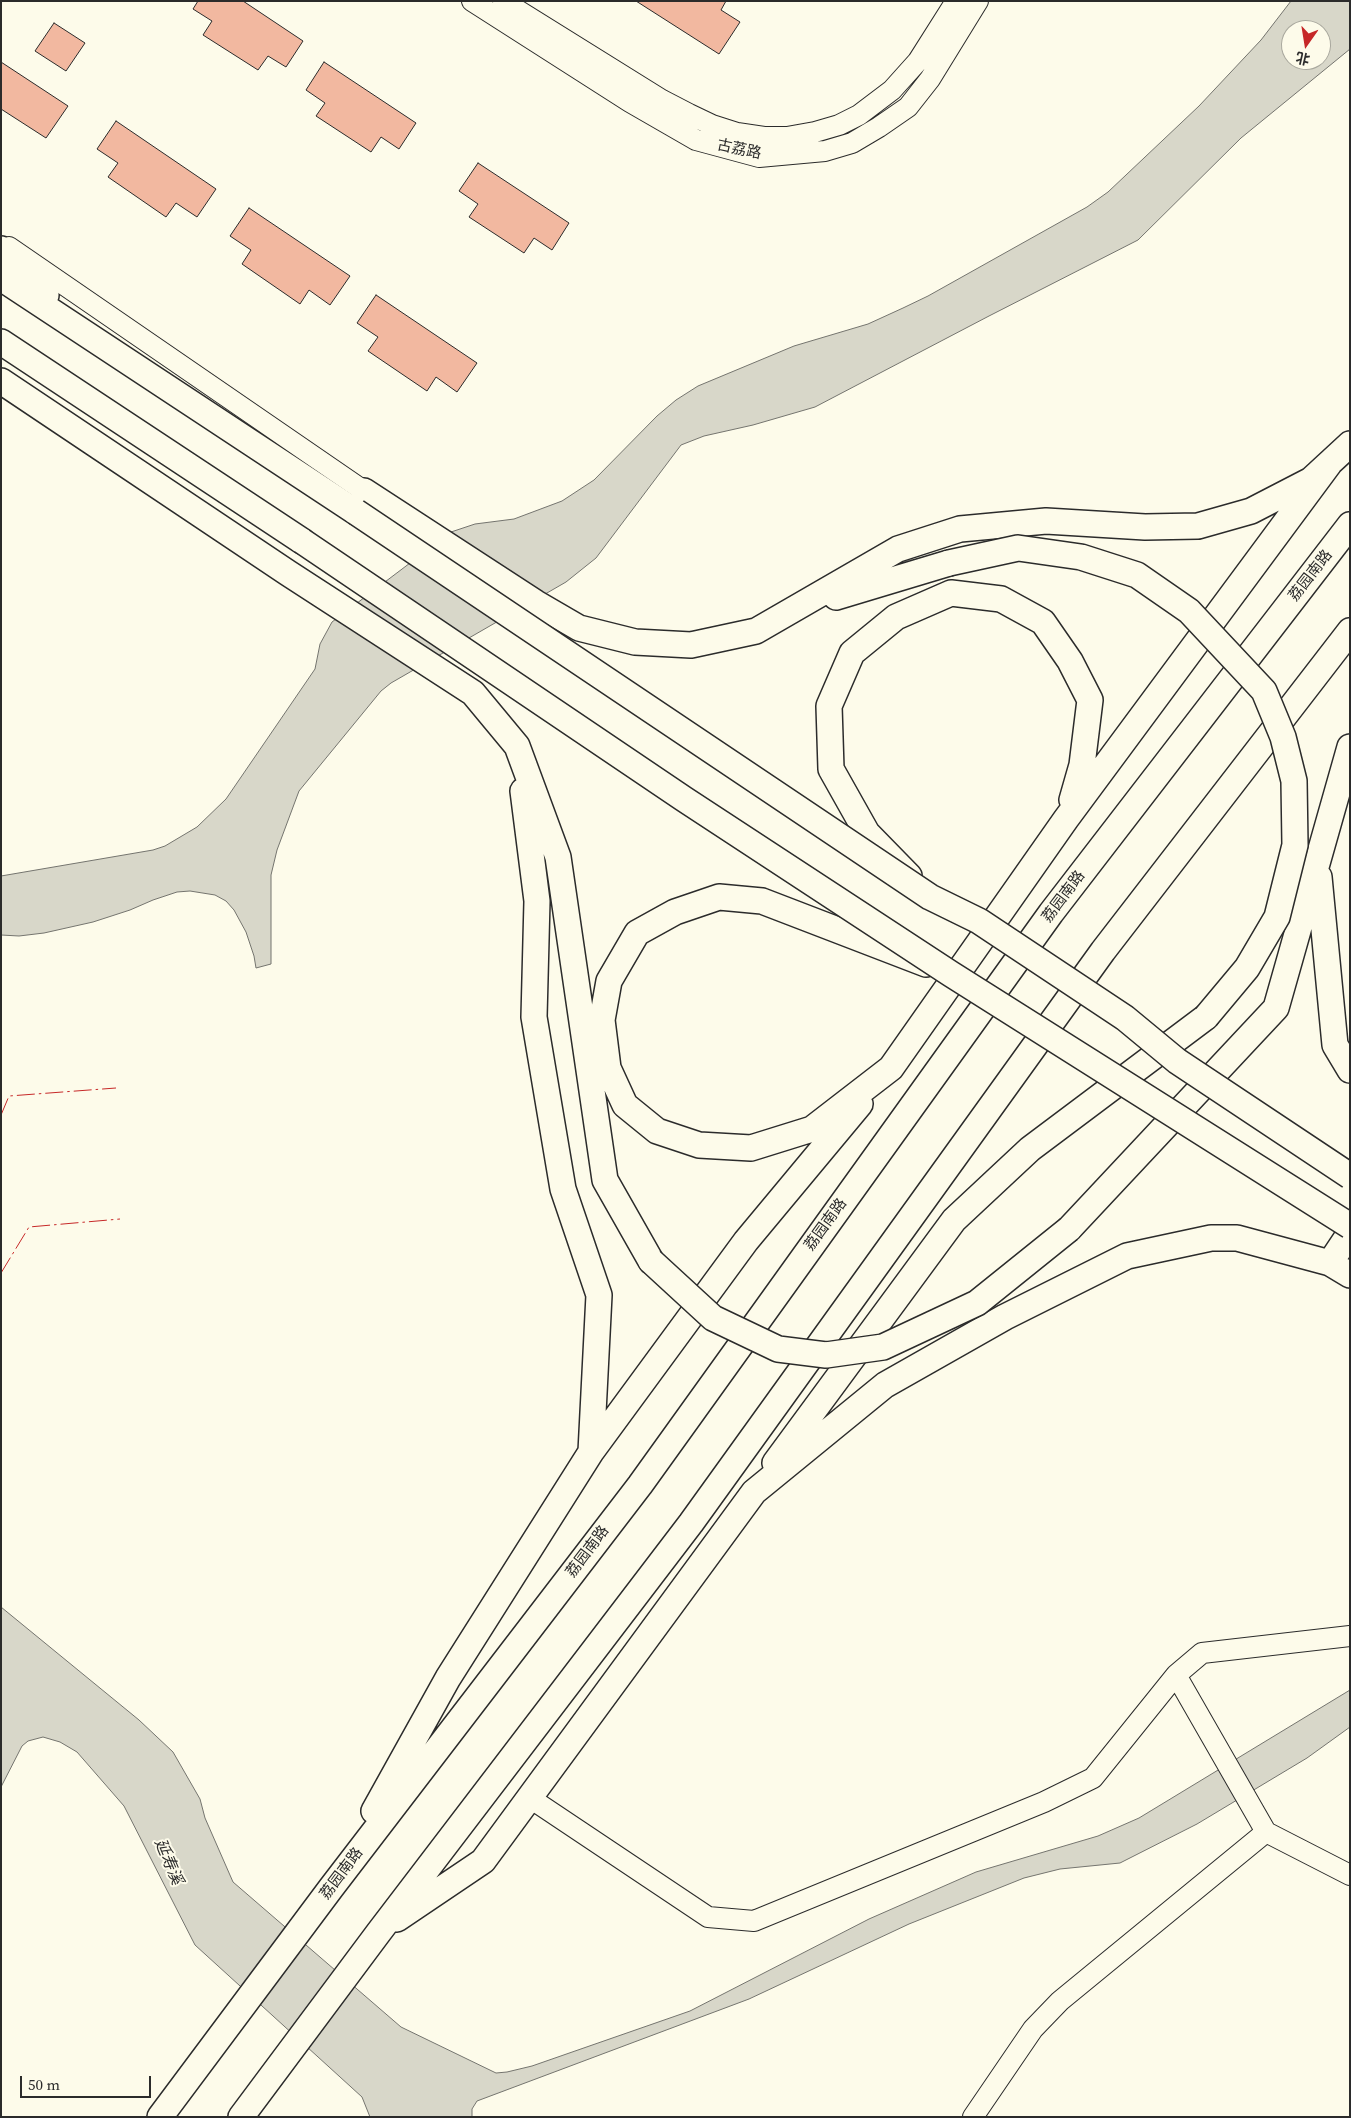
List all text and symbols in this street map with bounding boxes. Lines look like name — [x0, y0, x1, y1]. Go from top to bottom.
north arrow — [1281, 20, 1331, 70]
text: 北 — [1294, 47, 1312, 70]
street label: 古荔路 — [715, 137, 763, 163]
street label: 荔园南路 — [1285, 547, 1337, 605]
street label: 荔园南路 — [1039, 868, 1089, 926]
street label: 荔园南路 — [801, 1195, 851, 1255]
street label: 荔园南路 — [563, 1523, 613, 1581]
water label: 延寿溪 — [150, 1836, 186, 1888]
street label: 荔园南路 — [317, 1845, 367, 1903]
scale bar — [22, 2066, 154, 2098]
text: 50 m — [28, 2074, 60, 2095]

